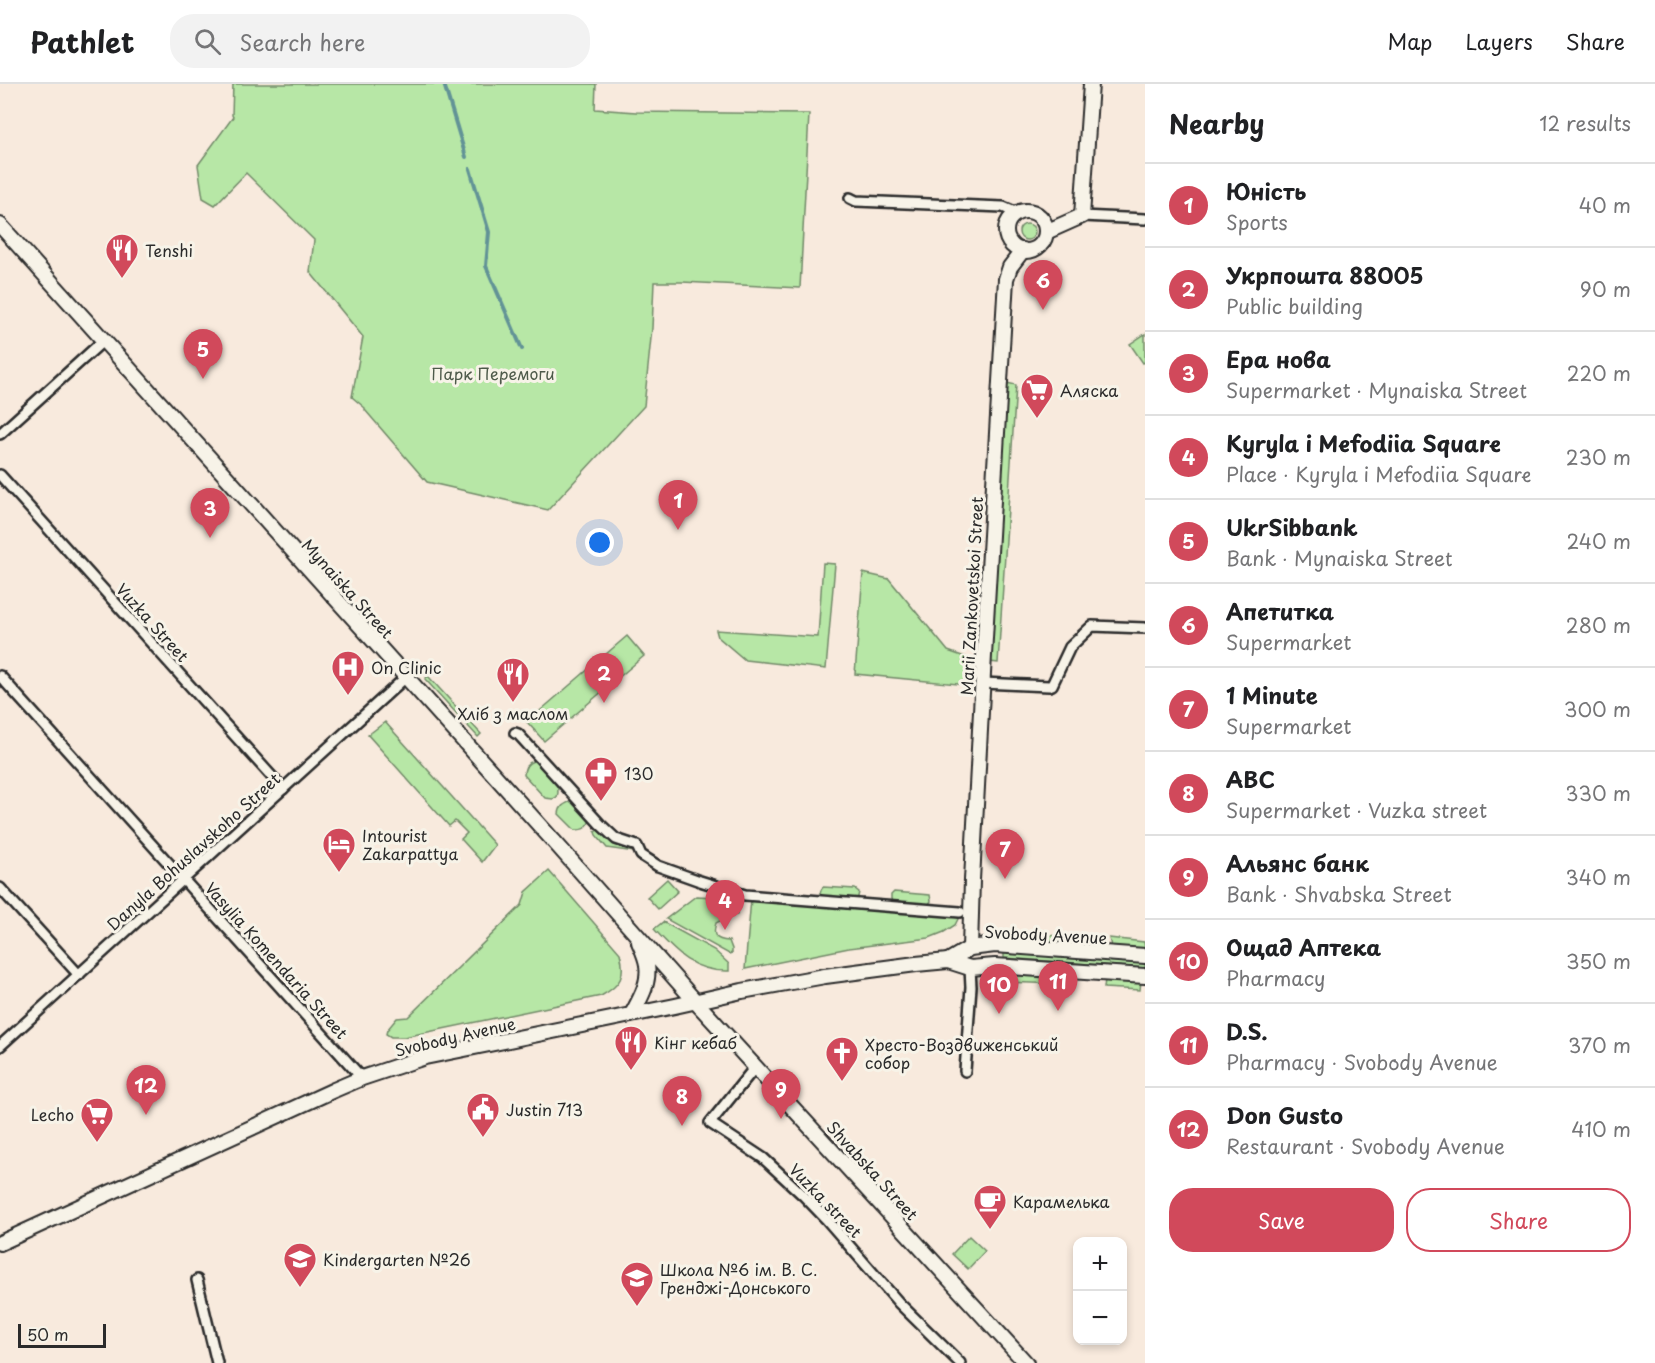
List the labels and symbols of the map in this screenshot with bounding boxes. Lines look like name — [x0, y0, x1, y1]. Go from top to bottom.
restaurant icon: Tenshi — [104, 232, 140, 279]
place label: Tenshi — [145, 238, 193, 262]
pin: 6 — [1024, 260, 1062, 310]
pin: 5 — [184, 330, 222, 379]
park label: Парк Перемоги — [431, 361, 555, 385]
supermarket icon: Аляска — [1019, 372, 1055, 419]
place label: Аляска — [1060, 378, 1118, 402]
pin: 1 — [658, 480, 698, 530]
pin: 3 — [190, 488, 230, 538]
street label: Marii Zankovetskoi Street — [954, 495, 988, 696]
your location — [585, 528, 614, 557]
street label: Mynaiska Street — [297, 533, 399, 643]
street label: Vuzka Street — [111, 577, 195, 667]
hospital icon: On Clinic — [330, 649, 366, 696]
pin: 2 — [584, 654, 624, 703]
place label: On Clinic — [371, 655, 441, 679]
restaurant icon: Хліб з маслом — [495, 656, 531, 703]
place label: Хліб з маслом — [457, 701, 569, 725]
pharmacy icon: 130 — [583, 755, 619, 802]
place label: 130 — [624, 761, 654, 785]
street label: Danyla Bohuslavskoho Street — [101, 766, 285, 936]
place label: Intourist Zakarpattya — [362, 823, 458, 865]
hotel icon: Intourist Zakarpattya — [321, 826, 357, 873]
pin: 7 — [986, 830, 1024, 879]
street label: Vasylia Komendaria Street — [200, 876, 354, 1044]
pin: 4 — [706, 880, 744, 930]
street label: Svobody Avenue — [984, 919, 1108, 949]
pin: 11 — [1038, 962, 1078, 1011]
pin: 10 — [980, 964, 1018, 1014]
street label: Svobody Avenue — [392, 1010, 518, 1062]
restaurant icon: Кінг кебаб — [613, 1024, 649, 1071]
place label: Кінг кебаб — [654, 1030, 737, 1054]
place label: Хресто-Воздвиженський собор — [865, 1032, 1059, 1074]
church icon: Хресто-Воздвиженський собор — [824, 1035, 860, 1082]
pin: 12 — [126, 1066, 166, 1115]
pin: 9 — [762, 1070, 800, 1119]
pin: 8 — [662, 1076, 702, 1126]
public building icon: Justin 713 — [465, 1091, 501, 1138]
supermarket icon: Lecho — [79, 1096, 115, 1143]
place label: Justin 713 — [506, 1097, 583, 1121]
place label: Lecho — [31, 1102, 74, 1126]
street label: Shvabska Street — [822, 1115, 924, 1225]
street label: Vuzka street — [784, 1157, 868, 1243]
cafe icon: Карамелька — [972, 1183, 1008, 1230]
place label: Карамелька — [1013, 1189, 1109, 1213]
school or university icon: Kindergarten №26 — [282, 1241, 318, 1288]
place label: Kindergarten №26 — [323, 1247, 471, 1271]
place label: Школа №6 ім. В. С. Гренджі-Донського — [660, 1257, 817, 1299]
school or university icon: Школа №6 ім. В. С. Гренджі-Донського — [619, 1260, 655, 1307]
scale bar — [18, 1321, 106, 1348]

